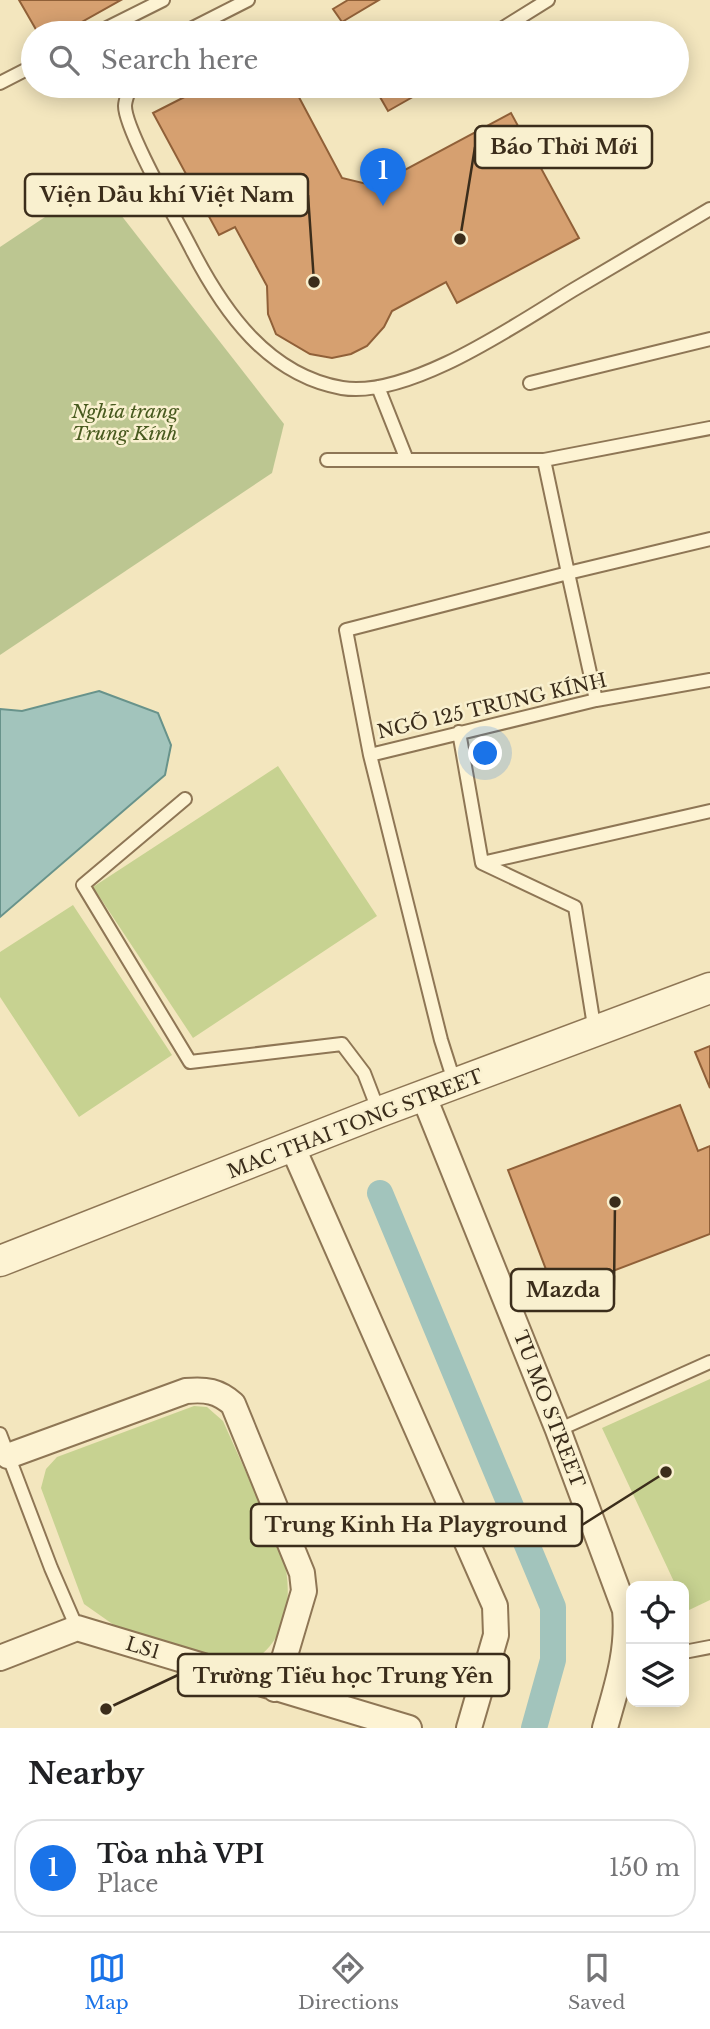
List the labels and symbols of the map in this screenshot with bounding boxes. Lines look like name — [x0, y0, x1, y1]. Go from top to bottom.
callout: Báo Thời Mới — [475, 126, 652, 168]
text: Báo Thời Mới — [490, 134, 638, 160]
pin: 1 — [360, 148, 406, 206]
callout: Viện Dầu khí Việt Nam — [25, 174, 308, 216]
text: Viện Dầu khí Việt Nam — [39, 182, 294, 208]
park label: Nghĩa trang Trung Kính — [71, 400, 180, 445]
street label: NGÕ 125 TRUNG KÍNH — [375, 667, 609, 744]
your location — [468, 736, 502, 770]
street label: MAC THAI TONG STREET — [224, 1065, 486, 1183]
callout: Mazda — [511, 1269, 614, 1311]
text: Mazda — [526, 1277, 600, 1303]
street label: TU MO STREET — [508, 1327, 590, 1491]
callout: Trung Kinh Ha Playground — [251, 1504, 582, 1546]
text: Trung Kinh Ha Playground — [265, 1512, 568, 1538]
street label: LS1 — [123, 1632, 163, 1664]
callout: Trường Tiểu học Trung Yên — [178, 1654, 509, 1696]
text: Trường Tiểu học Trung Yên — [193, 1663, 493, 1689]

